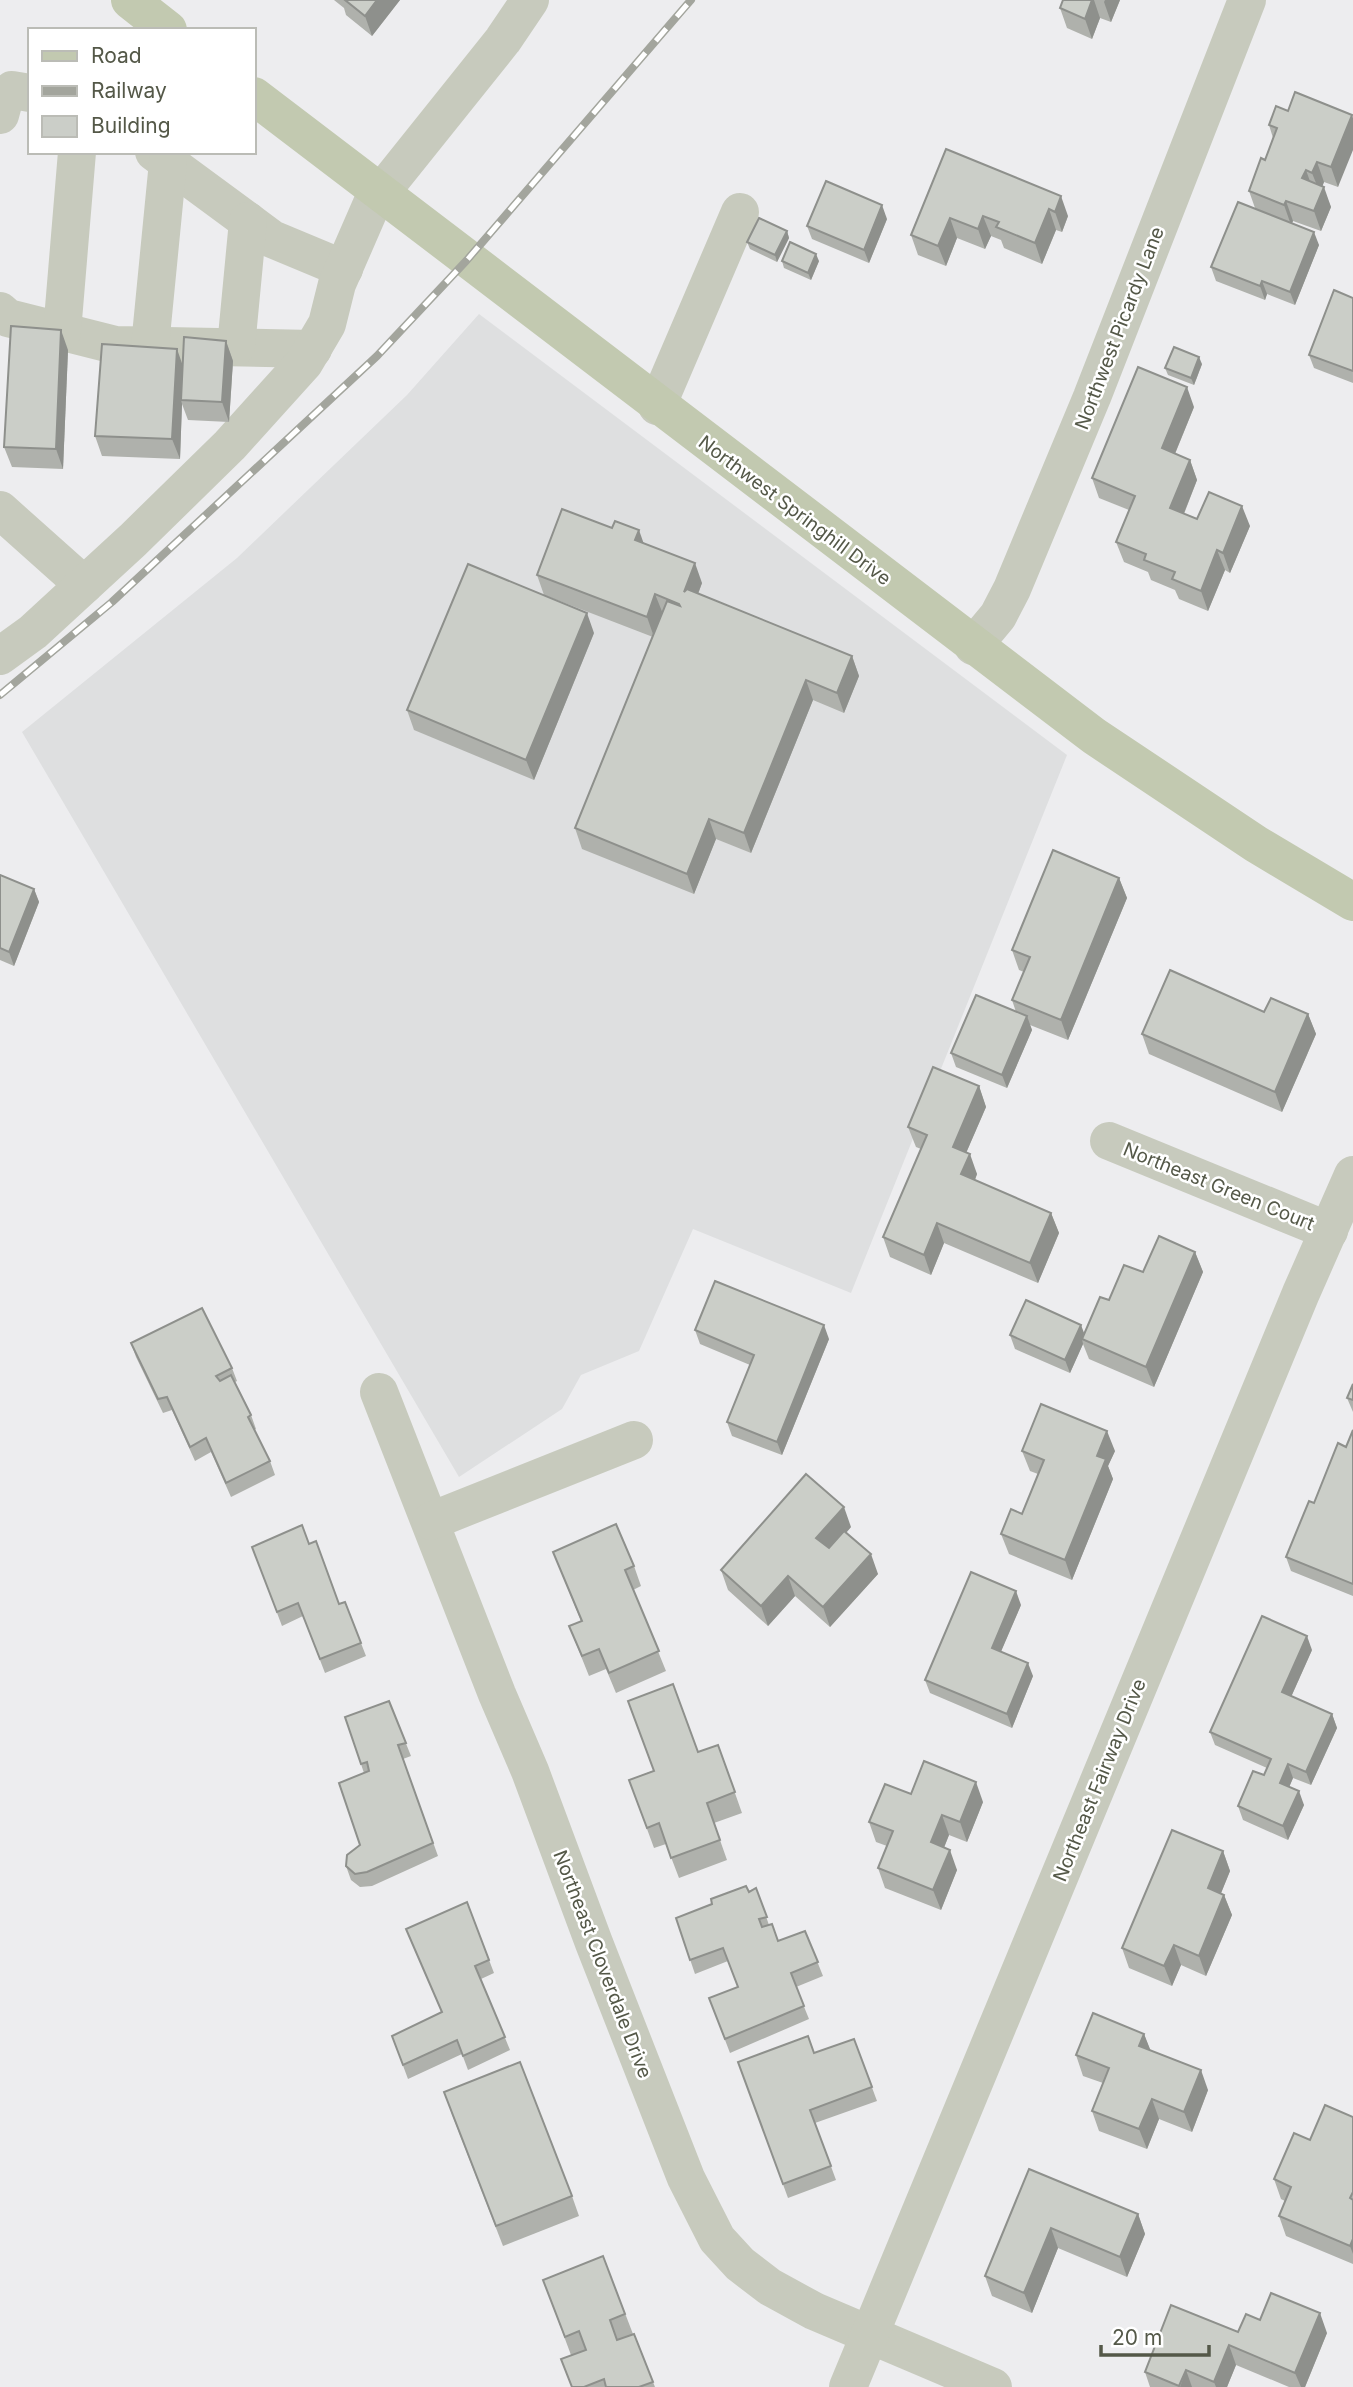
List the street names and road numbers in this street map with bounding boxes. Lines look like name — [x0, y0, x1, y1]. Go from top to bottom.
street label: Northwest Picardy Lane — [1070, 224, 1169, 433]
street label: Northwest Springhill Drive — [694, 431, 895, 590]
street label: Northeast Green Court — [1120, 1138, 1318, 1235]
street label: Northeast Fairway Drive — [1048, 1675, 1151, 1885]
street label: Northeast Cloverdale Drive — [548, 1847, 657, 2081]

